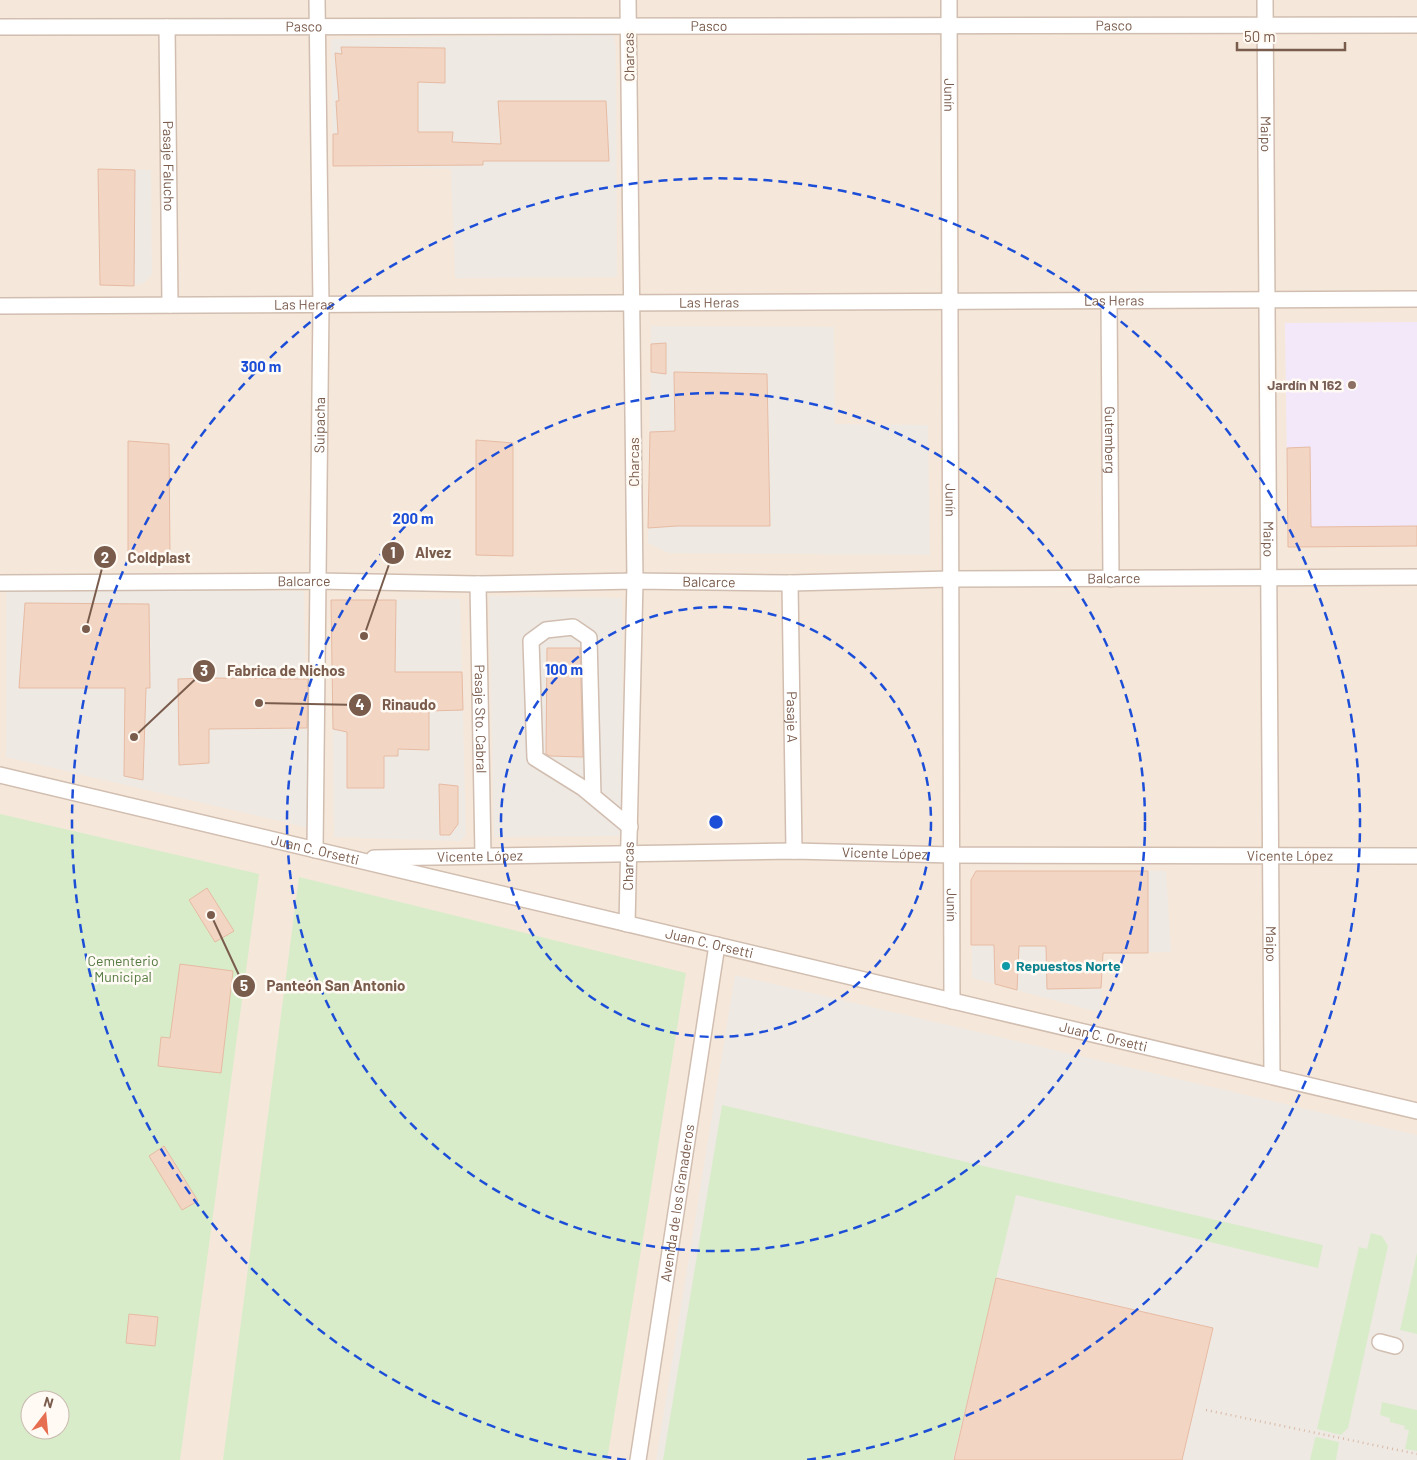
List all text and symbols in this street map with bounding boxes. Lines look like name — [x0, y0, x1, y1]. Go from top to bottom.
street label: Pasco — [1095, 16, 1133, 33]
street label: Pasco — [690, 17, 728, 34]
street label: Pasco — [285, 18, 323, 35]
scale bar — [1237, 20, 1344, 52]
text: 50 m — [1244, 27, 1276, 45]
street label: Charcas — [620, 32, 637, 82]
street label: Junín — [941, 78, 958, 112]
street label: Maipo — [1258, 116, 1275, 152]
street label: Pasaje Falucho — [160, 120, 178, 211]
street label: Las Heras — [1084, 291, 1144, 309]
street label: Las Heras — [679, 293, 739, 311]
street label: Las Heras — [274, 295, 334, 313]
text: 300 m — [241, 357, 281, 375]
place label: Jardín N 162 — [1267, 376, 1342, 393]
marker: Jardín N 162 — [1346, 379, 1358, 391]
street label: Suipacha — [310, 397, 328, 453]
street label: Gutemberg — [1102, 406, 1119, 474]
street label: Charcas — [625, 437, 642, 487]
street label: Junín — [942, 483, 960, 517]
text: 200 m — [392, 509, 434, 527]
street label: Maipo — [1260, 521, 1278, 557]
callout: Alvez — [380, 538, 462, 568]
callout: Coldplast — [92, 542, 200, 572]
text: 1 — [390, 543, 396, 561]
text: Alvez — [415, 543, 451, 561]
text: 2 — [101, 548, 109, 566]
text: Coldplast — [128, 548, 191, 566]
street label: Balcarce — [1087, 569, 1141, 586]
street label: Balcarce — [277, 572, 331, 589]
street label: Balcarce — [682, 573, 736, 590]
callout: Fabrica de Nichos — [192, 656, 355, 686]
text: 100 m — [545, 660, 583, 678]
text: 3 — [200, 661, 208, 679]
text: Fabrica de Nichos — [227, 661, 346, 679]
street label: Pasaje Sto. Cabral — [471, 664, 490, 774]
callout: Rinaudo — [347, 690, 447, 720]
street label: Pasaje A — [784, 691, 801, 743]
text: 4 — [355, 695, 365, 713]
text: Rinaudo — [382, 695, 436, 713]
centre of rings — [707, 813, 725, 831]
street label: Juan C. Orsetti — [270, 831, 361, 868]
street label: Charcas — [619, 841, 637, 891]
street label: Vicente López — [842, 843, 928, 862]
street label: Vicente López — [437, 847, 523, 865]
street label: Vicente López — [1247, 847, 1333, 864]
street label: Junín — [944, 888, 961, 922]
street label: Juan C. Orsetti — [664, 924, 755, 961]
street label: Maipo — [1263, 926, 1280, 962]
park label: Cementerio Municipal — [87, 952, 159, 985]
place label: Repuestos Norte — [1016, 957, 1121, 974]
marker: Repuestos Norte — [1000, 960, 1012, 972]
callout: Panteón San Antonio — [232, 971, 415, 1001]
text: 5 — [240, 976, 248, 994]
text: Panteón San Antonio — [267, 976, 405, 994]
street label: Juan C. Orsetti — [1058, 1018, 1149, 1055]
street label: Avenida de los Granaderos — [656, 1123, 697, 1283]
north arrow — [20, 1390, 70, 1440]
text: N — [42, 1393, 56, 1411]

